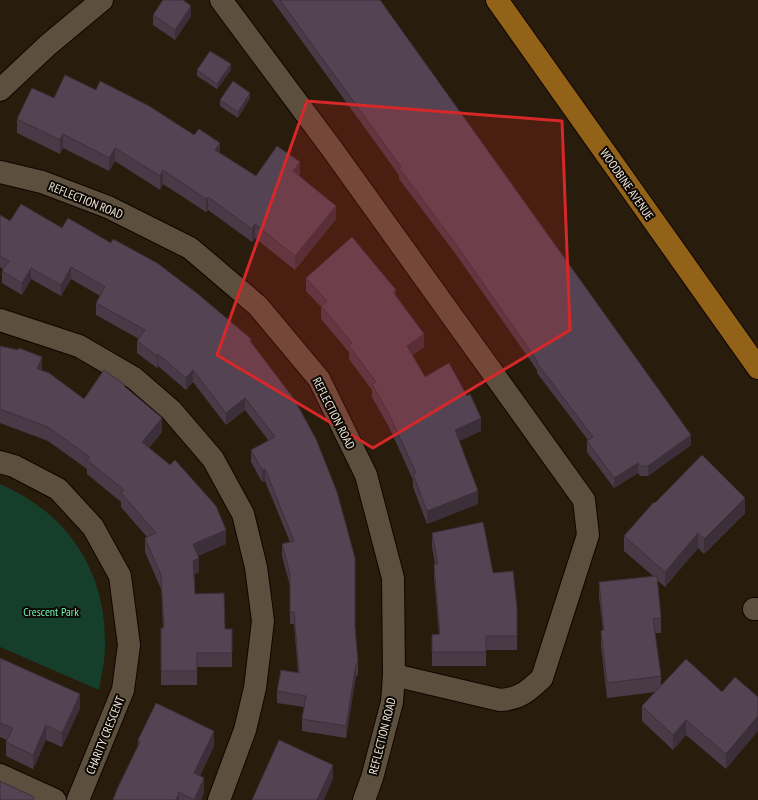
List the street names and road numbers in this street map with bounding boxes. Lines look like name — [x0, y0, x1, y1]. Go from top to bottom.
street label: WOODBINE AVENUE — [597, 146, 657, 222]
street label: REFLECTION ROAD — [47, 178, 125, 222]
street label: REFLECTION ROAD — [309, 375, 359, 451]
street label: CHARITY CRESCENT — [82, 693, 128, 776]
street label: REFLECTION ROAD — [365, 696, 399, 776]

